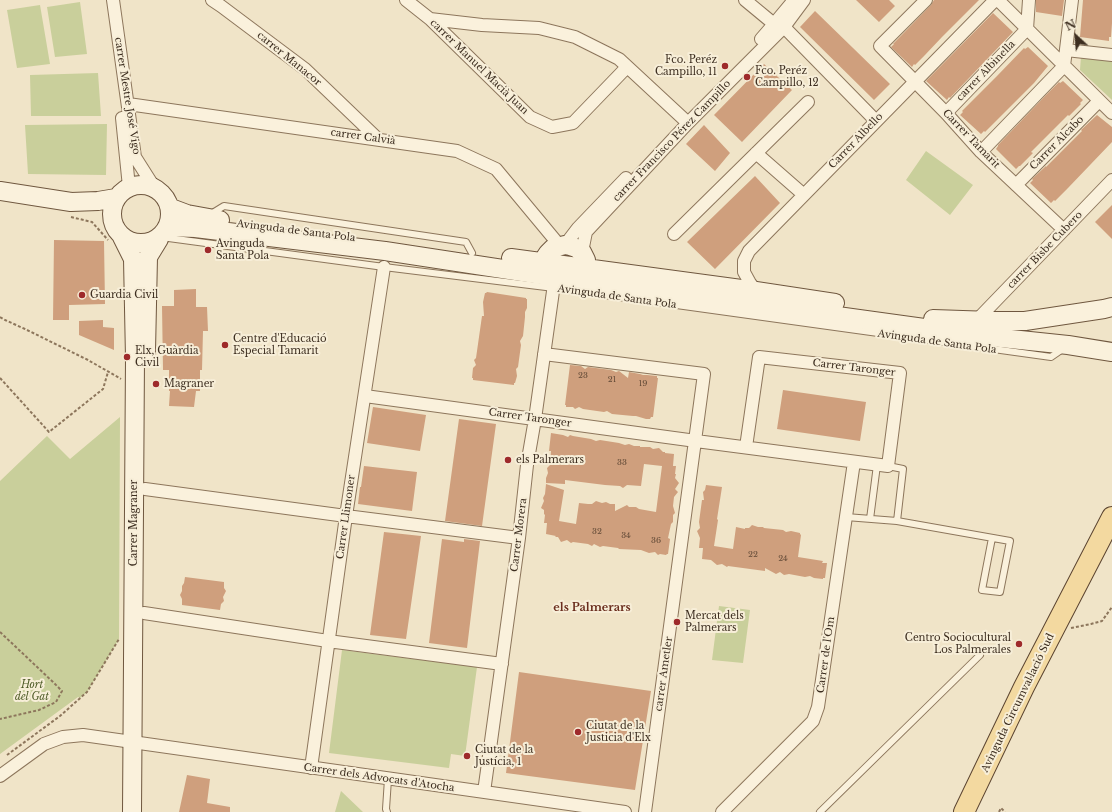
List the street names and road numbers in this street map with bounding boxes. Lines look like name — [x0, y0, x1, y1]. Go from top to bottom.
street label: carrer Manuel Macià Juan — [427, 17, 531, 117]
street label: carrer Manacor — [254, 29, 324, 89]
street label: carrer Mestre José Vigo — [112, 36, 142, 156]
street label: carrer Albinella — [954, 38, 1018, 104]
street label: carrer Francisco Pérez Campillo — [611, 78, 733, 204]
street label: Carrer Tamarit — [940, 107, 1002, 171]
street label: Carrer Albello — [826, 111, 886, 171]
street label: Carrer Alcabo — [1028, 114, 1086, 172]
street label: carrer Calvià — [330, 127, 396, 147]
street label: carrer Bisbe Cubero — [1005, 209, 1085, 291]
street label: Avinguda de Santa Pola — [236, 218, 356, 244]
street label: Avinguda de Santa Pola — [557, 283, 677, 311]
street label: Avinguda de Santa Pola — [877, 328, 997, 356]
street label: Carrer Taronger — [812, 357, 896, 379]
street label: Carrer Taronger — [488, 406, 572, 430]
street label: Carrer Llimoner — [334, 474, 358, 560]
street label: Carrer Magraner — [128, 480, 140, 566]
street label: Carrer Morera — [509, 497, 529, 573]
street label: Carrer de l'Om — [815, 616, 837, 694]
street label: Avinguda Circumval·lació Sud — [979, 632, 1057, 774]
street label: carrer Ametler — [653, 636, 675, 712]
street label: Carrer dels Advocats d'Atocha — [303, 761, 455, 795]

